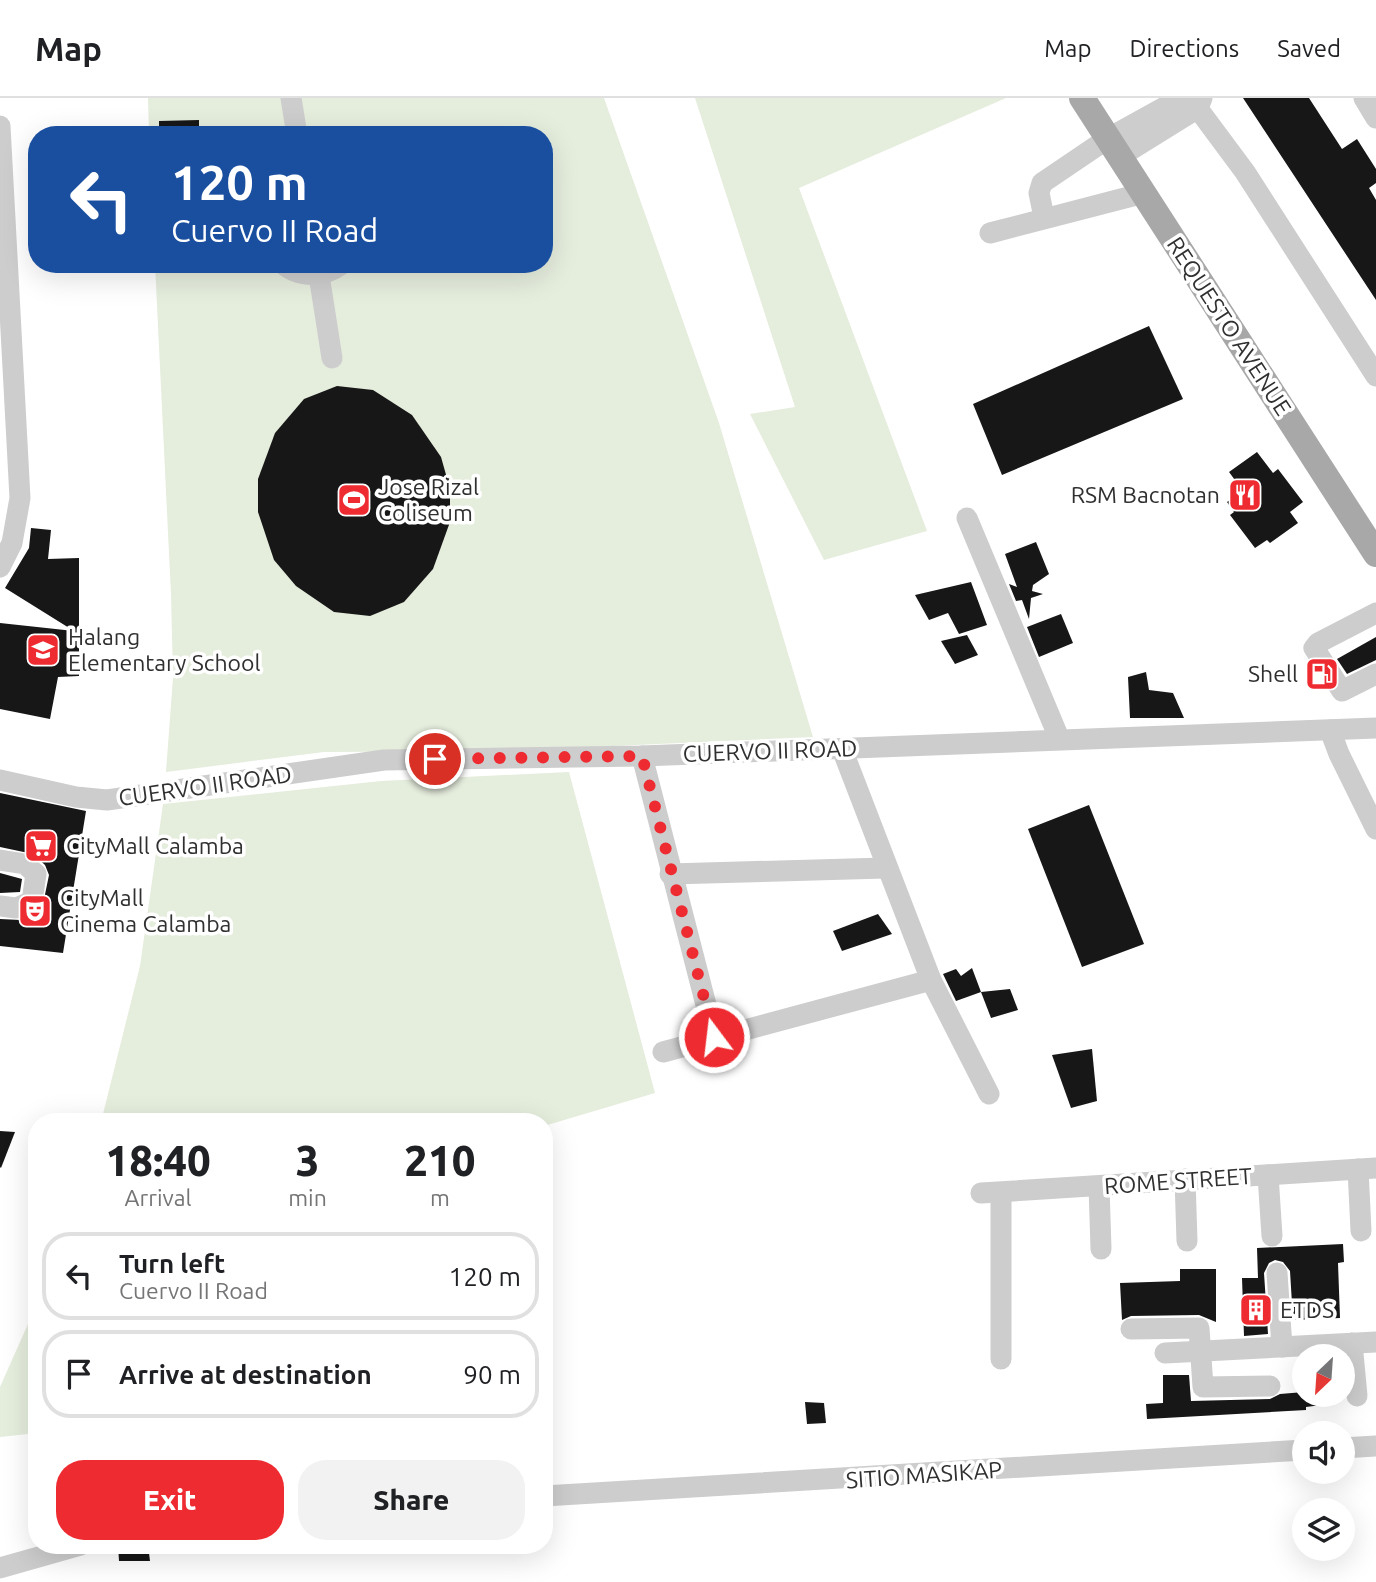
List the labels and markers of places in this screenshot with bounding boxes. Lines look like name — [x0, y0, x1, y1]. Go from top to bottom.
place label: Jose Rizal Coliseum — [378, 474, 479, 525]
restaurant icon: RSM Bacnotan — [1226, 476, 1264, 514]
sports icon: Jose Rizal Coliseum — [335, 481, 373, 519]
place label: RSM Bacnotan — [1071, 482, 1220, 507]
place label: Halang Elementary School — [68, 624, 261, 675]
school or university icon: Halang Elementary School — [24, 631, 62, 669]
fuel station icon: Shell — [1303, 655, 1341, 693]
place label: Shell — [1248, 661, 1298, 686]
pin — [405, 729, 465, 789]
supermarket icon: CityMall Calamba — [22, 827, 60, 865]
place label: CityMall Calamba — [66, 833, 244, 858]
place label: CityMall Cinema Calamba — [60, 885, 231, 936]
theatre icon: CityMall Cinema Calamba — [16, 892, 54, 930]
building icon: ETDS — [1237, 1291, 1275, 1329]
place label: ETDS — [1280, 1297, 1334, 1322]

